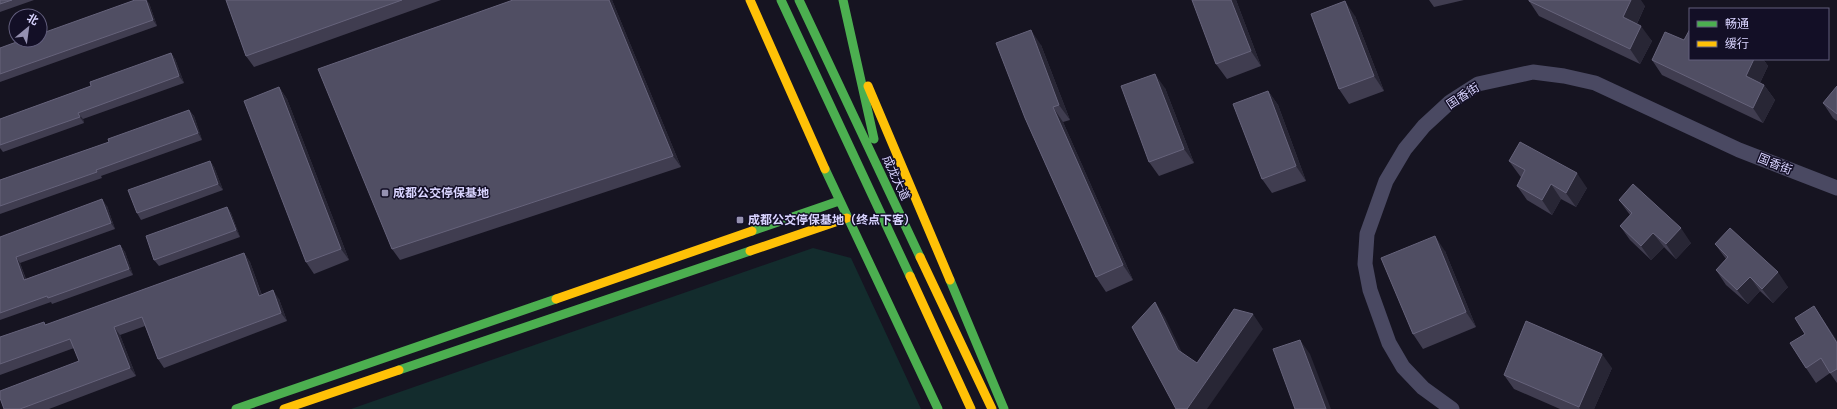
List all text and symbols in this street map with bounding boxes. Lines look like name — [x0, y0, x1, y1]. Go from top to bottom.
north arrow — [8, 8, 48, 48]
legend — [1689, 8, 1829, 60]
text: 北 — [25, 10, 42, 28]
text: 畅通 — [1725, 15, 1749, 32]
text: 缓行 — [1725, 35, 1749, 52]
street label: 国香街 — [1443, 79, 1482, 113]
street label: 国香街 — [1755, 149, 1795, 178]
street label: 成龙大道 — [879, 152, 914, 203]
place label: 成都公交停保基地 — [393, 184, 489, 201]
marker: 成都公交停保基地 — [380, 188, 390, 198]
place label: 成都公交停保基地（终点下客） — [748, 211, 916, 228]
marker: 成都公交停保基地（终点下客） — [735, 215, 745, 225]

